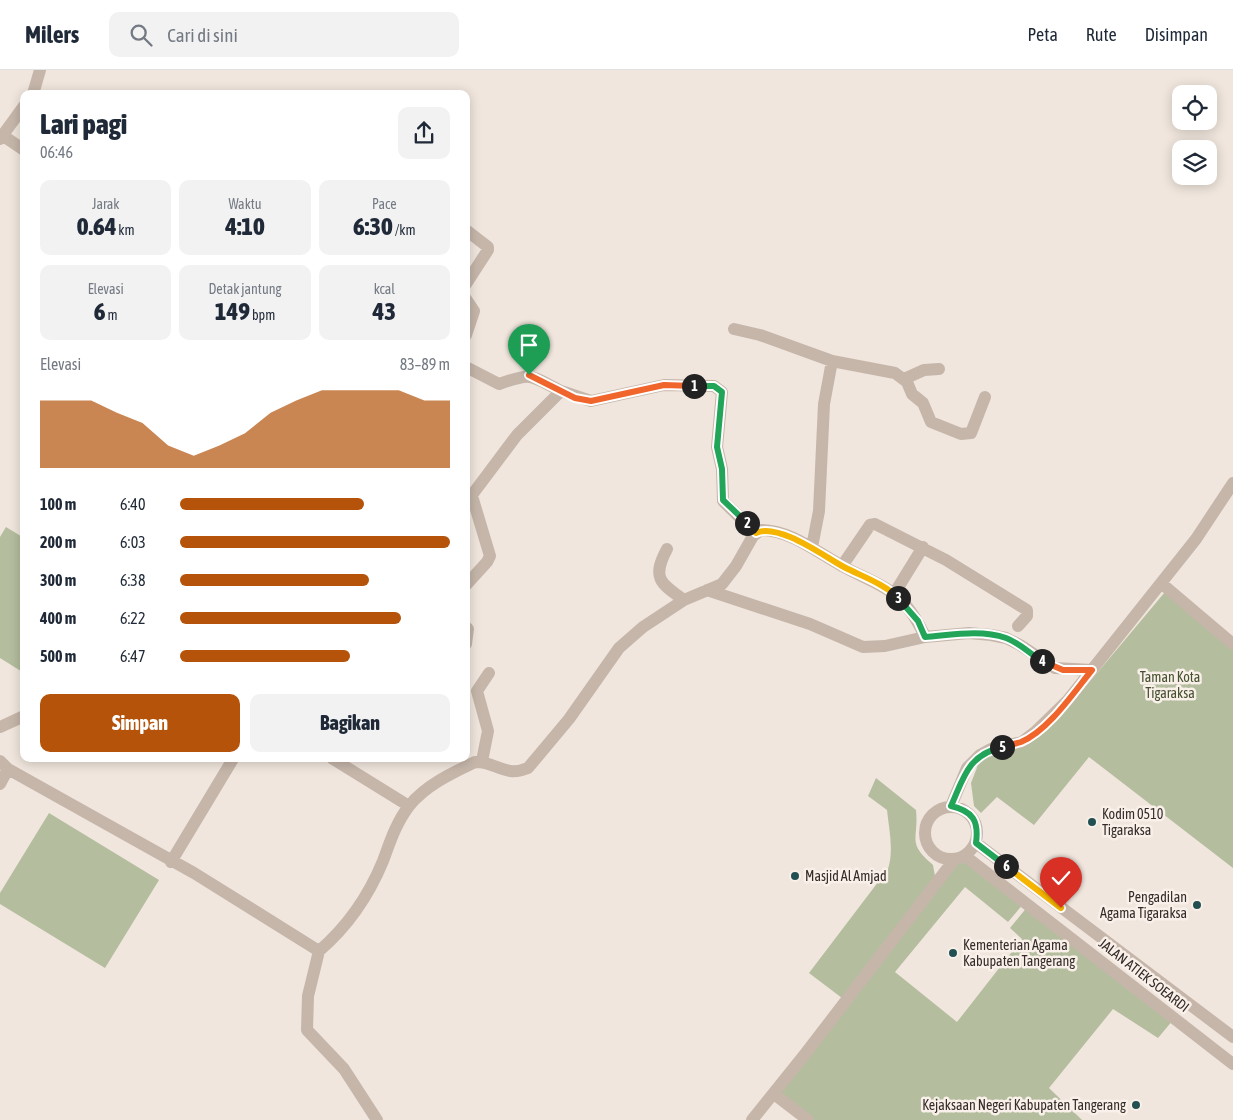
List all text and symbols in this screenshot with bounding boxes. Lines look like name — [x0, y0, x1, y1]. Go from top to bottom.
search box — [109, 12, 459, 57]
text: Milers — [25, 21, 79, 48]
icon: search — [127, 21, 155, 49]
text: Cari di sini — [167, 24, 238, 46]
text: Peta — [1027, 24, 1058, 45]
text: Rute — [1086, 24, 1117, 45]
text: Disimpan — [1145, 24, 1208, 45]
map controls — [1172, 85, 1217, 185]
button: locate — [1172, 85, 1217, 130]
button: share — [398, 107, 450, 159]
text: Lari pagi — [40, 108, 127, 140]
button: layers — [1172, 140, 1217, 185]
text: 06:46 — [40, 143, 73, 161]
text: Jarak — [92, 196, 119, 212]
text: Waktu — [228, 196, 262, 212]
text: Pace — [372, 196, 397, 212]
text: 0.64 — [77, 212, 116, 240]
text: 4:10 — [225, 212, 265, 240]
text: 6:30 — [353, 212, 393, 240]
text: km — [116, 222, 135, 238]
text: /km — [393, 222, 416, 238]
text: Elevasi — [88, 281, 124, 297]
text: Detak jantung — [209, 281, 281, 297]
text: kcal — [374, 281, 395, 297]
text: 6 — [94, 297, 106, 325]
text: 149 — [215, 297, 250, 325]
text: 43 — [373, 297, 396, 325]
text: m — [106, 307, 118, 323]
text: bpm — [250, 307, 275, 323]
pin — [508, 324, 550, 375]
icon: arrive — [515, 331, 543, 359]
text: Elevasi — [40, 355, 81, 373]
text: 83–89 m — [400, 355, 450, 373]
pin: 1 — [682, 374, 706, 398]
text: 1 — [691, 378, 698, 394]
text: 100 m — [40, 495, 76, 513]
text: 6:40 — [120, 495, 145, 513]
pin: 2 — [734, 510, 760, 536]
text: 2 — [744, 515, 751, 531]
text: 200 m — [40, 533, 76, 551]
text: 6:03 — [120, 533, 146, 551]
text: 300 m — [40, 571, 76, 589]
text: 6:38 — [120, 571, 145, 589]
pin: 3 — [886, 586, 910, 610]
text: 3 — [895, 590, 902, 606]
text: 400 m — [40, 609, 76, 627]
text: 6:22 — [120, 609, 145, 627]
text: 500 m — [40, 647, 76, 665]
text: 6:47 — [120, 647, 145, 665]
pin: 4 — [1030, 648, 1054, 674]
text: 4 — [1039, 653, 1046, 669]
park label: Taman Kota Tigaraksa — [1140, 669, 1200, 701]
button: Simpan — [40, 694, 240, 752]
button: Bagikan — [250, 694, 450, 752]
pin: 5 — [990, 734, 1014, 760]
text: 5 — [999, 739, 1006, 755]
place label: Kodim 0510 Tigaraksa — [1102, 806, 1164, 838]
marker: Kodim 0510 Tigaraksa — [1086, 816, 1098, 828]
pin: 6 — [994, 854, 1018, 878]
pin — [1040, 857, 1082, 908]
text: 6 — [1003, 858, 1010, 874]
icon: check — [1047, 864, 1075, 892]
place label: Masjid Al Amjad — [805, 868, 887, 884]
marker: Masjid Al Amjad — [789, 870, 801, 882]
place label: Pengadilan Agama Tigaraksa — [1100, 889, 1187, 921]
marker: Pengadilan Agama Tigaraksa — [1191, 899, 1203, 911]
street label: JALAN ATIEK SOEARDI — [1096, 935, 1192, 1015]
place label: Kementerian Agama Kabupaten Tangerang — [963, 937, 1075, 969]
marker: Kementerian Agama Kabupaten Tangerang — [947, 947, 959, 959]
place label: Kejaksaan Negeri Kabupaten Tangerang — [922, 1097, 1126, 1113]
marker: Kejaksaan Negeri Kabupaten Tangerang — [1130, 1099, 1142, 1111]

